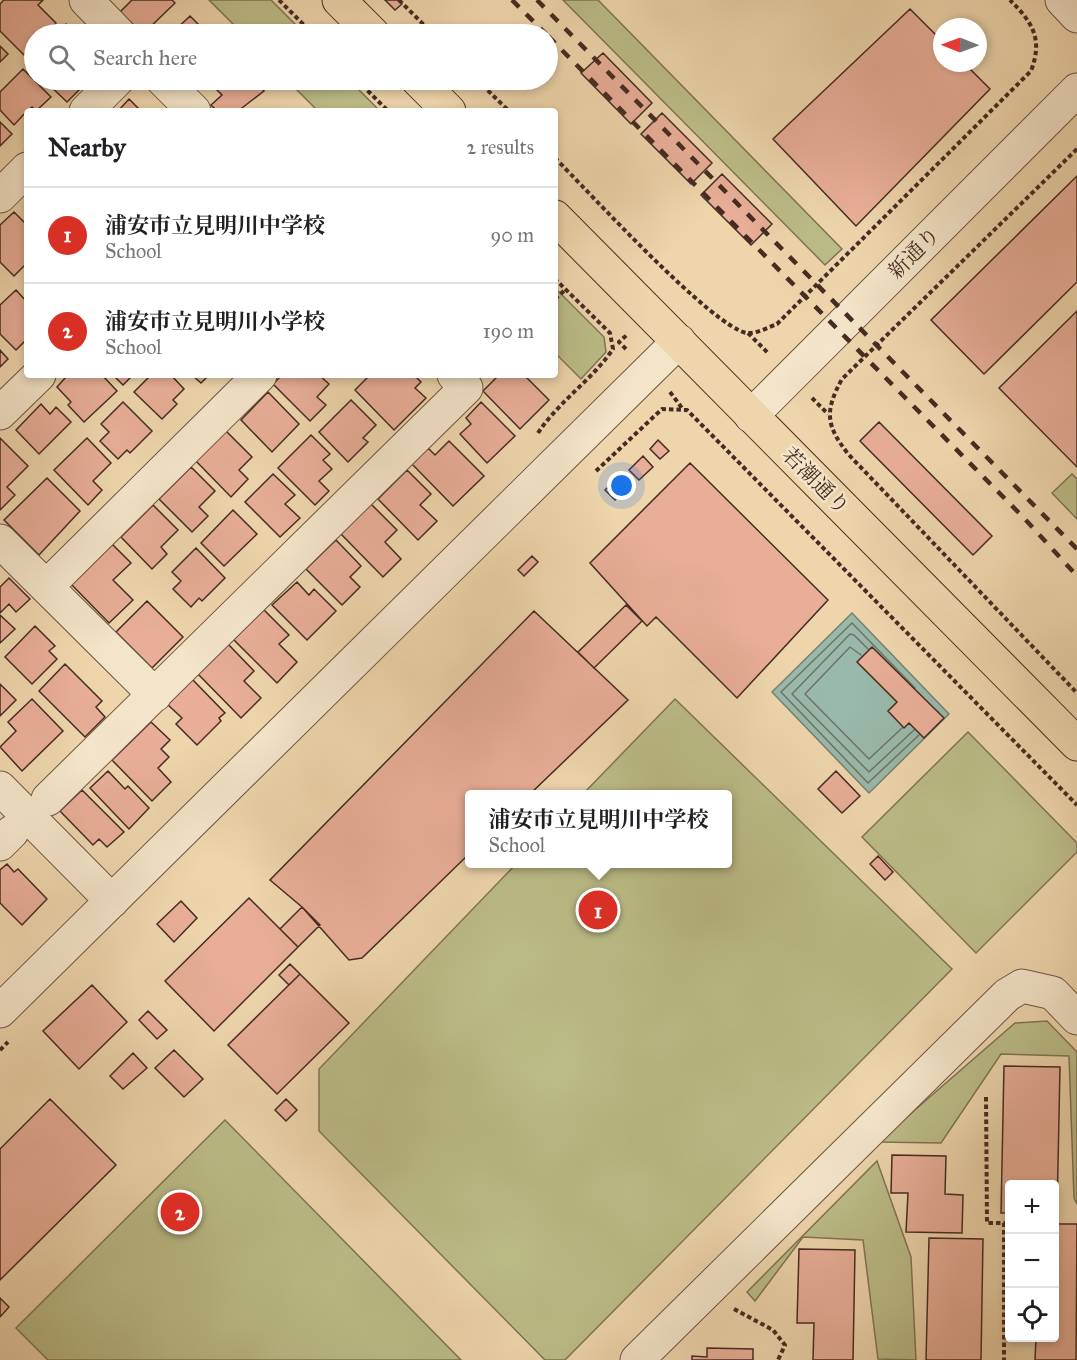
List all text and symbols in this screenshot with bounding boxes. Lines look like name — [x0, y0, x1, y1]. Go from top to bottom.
north arrow — [933, 18, 987, 72]
search box — [24, 24, 558, 90]
icon: search — [45, 41, 78, 74]
text: Search here — [93, 44, 197, 71]
text: Nearby — [48, 131, 126, 163]
text: 2 results — [466, 135, 534, 159]
text: 浦安市立見明川中学校 — [105, 212, 325, 239]
street label: 新通り — [883, 222, 945, 284]
text: 1 — [64, 223, 71, 247]
text: 90 m — [491, 223, 534, 247]
text: School — [105, 239, 162, 263]
text: 浦安市立見明川小学校 — [105, 308, 325, 335]
text: 2 — [63, 319, 72, 343]
text: 190 m — [483, 319, 534, 343]
text: School — [105, 335, 162, 359]
street label: 若潮通り — [777, 442, 855, 520]
your location — [607, 471, 636, 500]
popup — [465, 790, 732, 868]
text: 浦安市立見明川中学校 — [488, 806, 709, 833]
text: School — [488, 833, 545, 857]
pin: 1 — [578, 888, 618, 932]
map controls — [1005, 1180, 1059, 1342]
button: + — [1005, 1180, 1059, 1234]
pin: 2 — [160, 1190, 200, 1234]
button: − — [1005, 1234, 1059, 1288]
button: locate — [1005, 1288, 1059, 1342]

